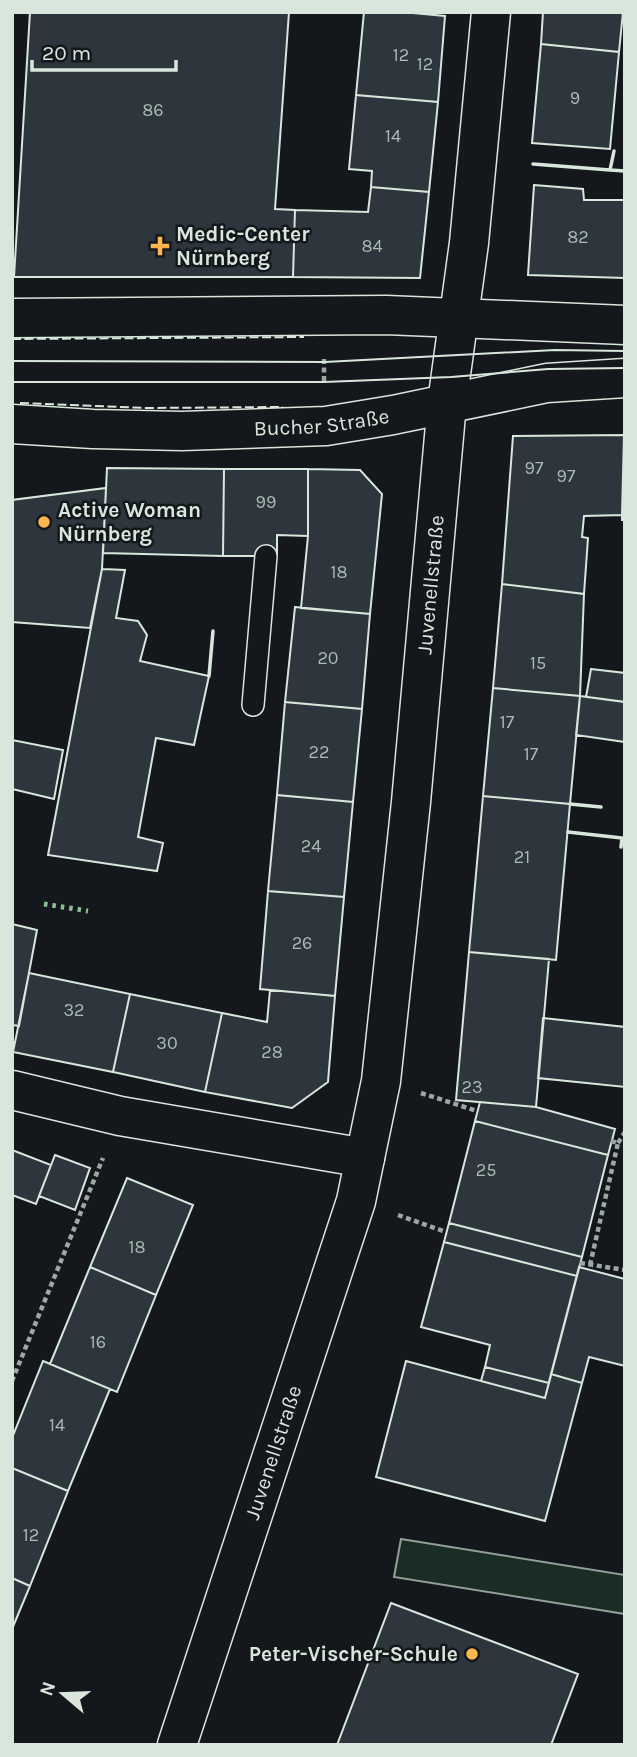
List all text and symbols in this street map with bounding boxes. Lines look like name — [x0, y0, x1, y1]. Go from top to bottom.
scale bar — [32, 28, 175, 72]
text: 20 m — [42, 41, 91, 65]
house number: 12 — [393, 44, 409, 66]
house number: 12 — [417, 53, 433, 75]
house number: 9 — [570, 87, 580, 109]
house number: 86 — [142, 99, 164, 121]
house number: 14 — [385, 125, 401, 147]
place label: Medic-Center Nürnberg — [176, 222, 310, 270]
house number: 82 — [567, 226, 589, 248]
house number: 84 — [361, 235, 383, 257]
marker: Medic-Center Nürnberg — [150, 236, 170, 256]
street label: Bucher Straße — [253, 404, 391, 441]
house number: 97 — [525, 457, 544, 479]
house number: 97 — [557, 465, 576, 487]
house number: 99 — [256, 491, 276, 513]
place label: Active Woman Nürnberg — [58, 498, 201, 546]
marker: Active Woman Nürnberg — [36, 514, 52, 530]
street label: Juvenellstraße — [412, 514, 449, 655]
house number: 18 — [330, 561, 348, 583]
house number: 20 — [317, 647, 339, 669]
house number: 15 — [530, 652, 546, 674]
house number: 17 — [500, 711, 515, 733]
house number: 22 — [309, 741, 329, 763]
house number: 17 — [524, 743, 539, 765]
house number: 24 — [301, 835, 321, 857]
house number: 21 — [514, 846, 530, 868]
house number: 26 — [292, 932, 312, 954]
house number: 32 — [63, 999, 85, 1021]
house number: 30 — [156, 1032, 178, 1054]
house number: 28 — [261, 1041, 283, 1063]
house number: 23 — [461, 1076, 483, 1098]
house number: 25 — [476, 1159, 496, 1181]
house number: 18 — [128, 1236, 146, 1258]
house number: 16 — [90, 1331, 106, 1353]
street label: Juvenellstraße — [240, 1382, 306, 1522]
house number: 14 — [49, 1414, 65, 1436]
house number: 12 — [23, 1524, 39, 1546]
place label: Peter-Vischer-Schule — [249, 1642, 458, 1666]
marker: Peter-Vischer-Schule — [464, 1646, 480, 1662]
north arrow — [28, 1659, 98, 1729]
text: N — [35, 1679, 60, 1699]

